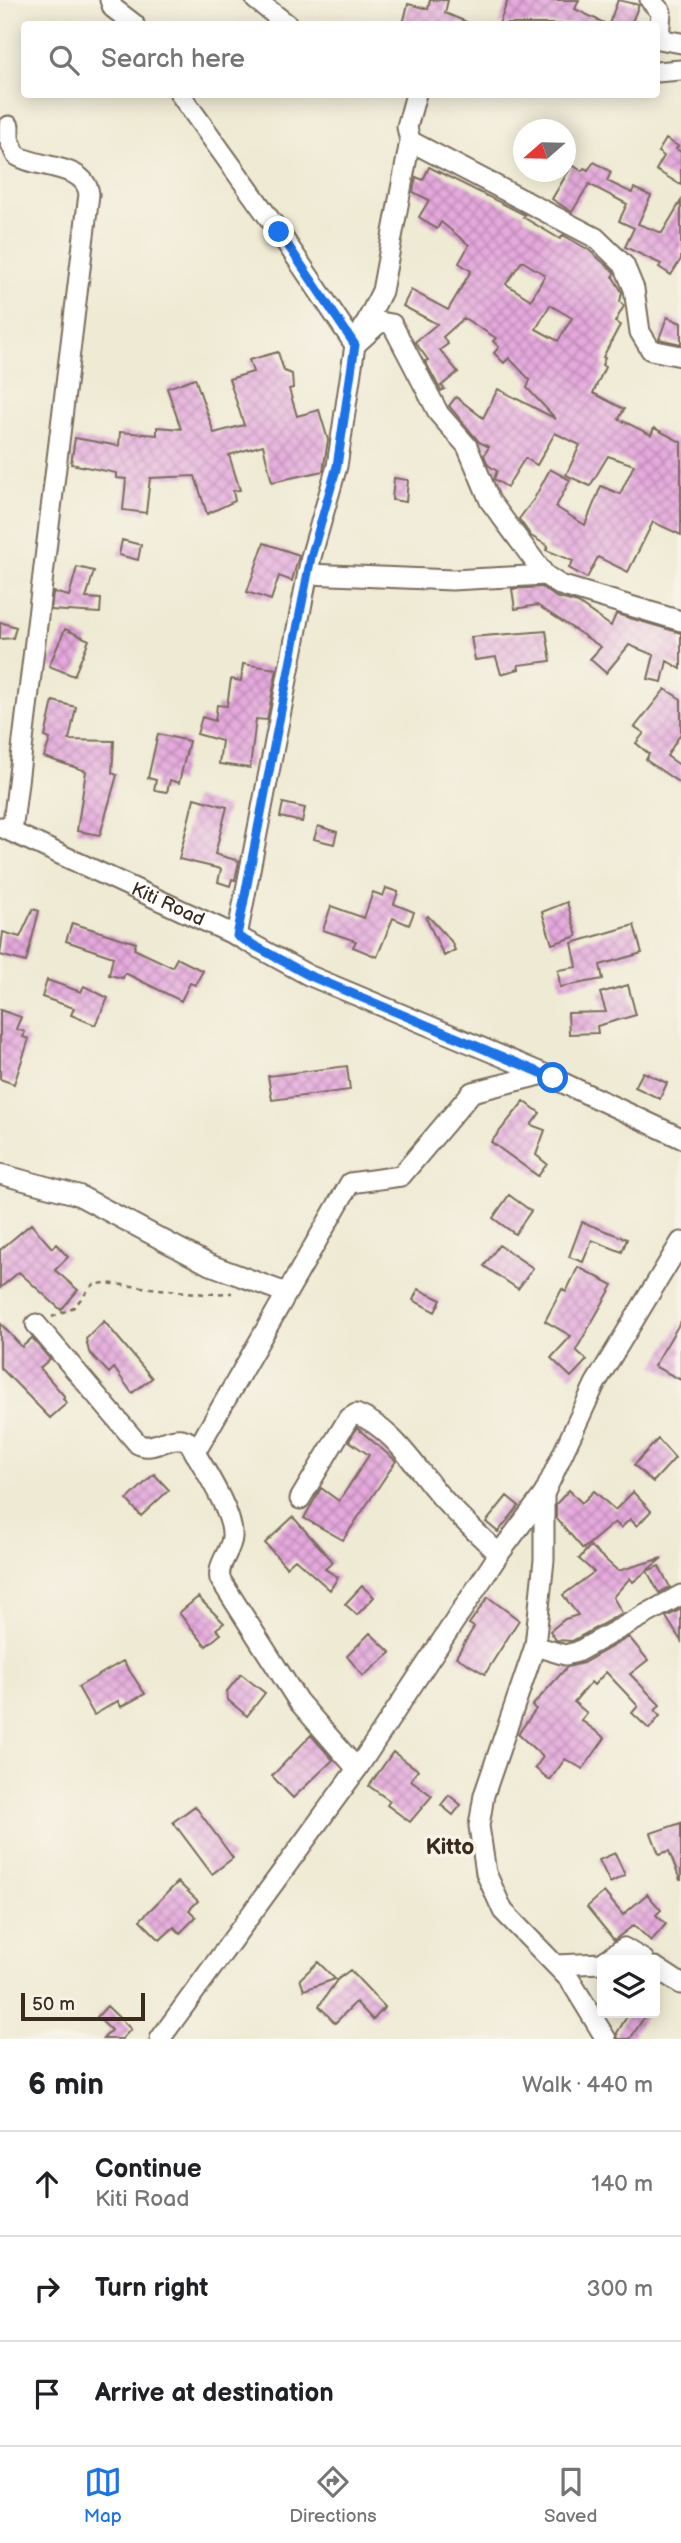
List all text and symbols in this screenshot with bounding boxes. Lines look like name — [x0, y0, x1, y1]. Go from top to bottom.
search box — [21, 21, 660, 98]
icon: search — [45, 41, 83, 79]
text: Search here — [101, 44, 245, 75]
north arrow — [513, 119, 576, 182]
route end — [263, 216, 294, 247]
street label: Kiti Road — [128, 877, 208, 931]
route start — [537, 1062, 568, 1093]
district label: Kitto — [426, 1833, 474, 1861]
map controls — [597, 1955, 660, 2018]
button: layers — [597, 1955, 660, 2018]
scale bar — [21, 1990, 145, 2022]
text: 50 m — [32, 1993, 75, 2016]
text: 6 min — [28, 2067, 104, 2103]
text: Walk · 440 m — [522, 2071, 653, 2099]
text: Continue — [95, 2154, 202, 2185]
icon: ahead — [28, 2165, 66, 2203]
text: 140 m — [591, 2170, 653, 2198]
text: Kiti Road — [95, 2185, 189, 2213]
icon: right — [28, 2270, 66, 2308]
text: Turn right — [95, 2273, 208, 2304]
text: 300 m — [587, 2275, 653, 2303]
icon: arrive — [28, 2375, 66, 2413]
text: Arrive at destination — [95, 2378, 334, 2409]
tab: Map — [84, 2463, 122, 2528]
tab: Directions — [289, 2463, 377, 2528]
tab: Saved — [544, 2463, 597, 2528]

